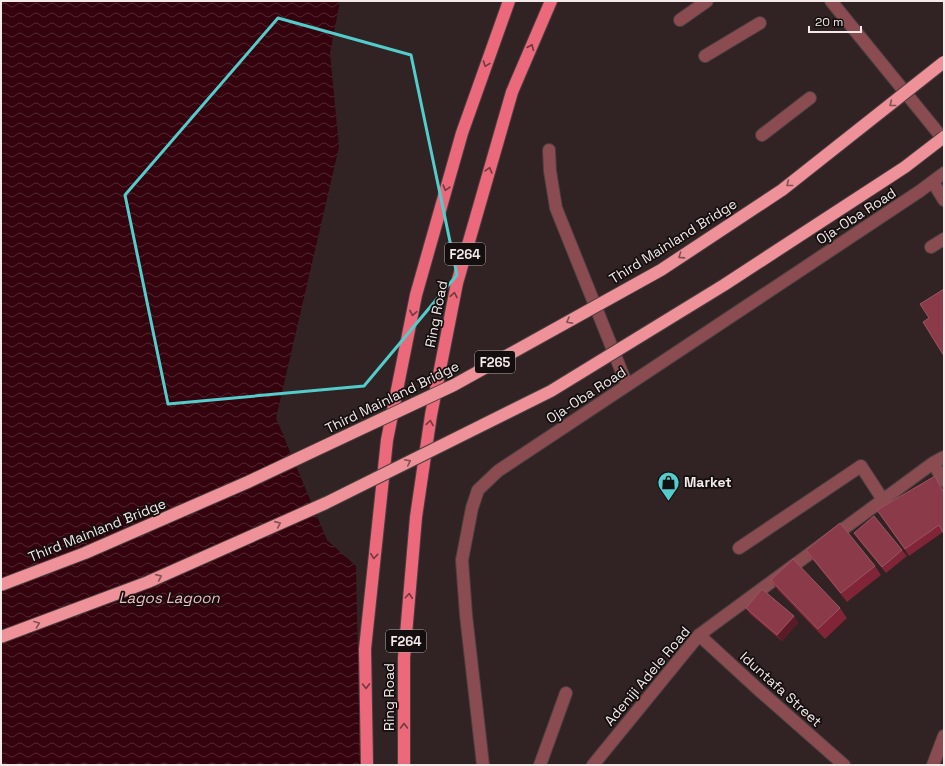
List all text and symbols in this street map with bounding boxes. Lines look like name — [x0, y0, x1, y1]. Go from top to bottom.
scale bar — [809, 8, 861, 34]
text: 20 m — [815, 14, 843, 30]
one-way arrow — [526, 43, 534, 51]
one-way arrow — [483, 60, 491, 67]
one-way arrow — [889, 99, 896, 106]
one-way arrow — [484, 166, 493, 173]
one-way arrow — [787, 180, 794, 187]
one-way arrow — [442, 184, 451, 191]
street label: Oja-Oba Road — [813, 184, 899, 248]
street label: Third Mainland Bridge — [606, 194, 740, 288]
road number: F264 — [445, 243, 485, 265]
one-way arrow — [678, 251, 685, 259]
street label: Ring Road — [421, 279, 451, 349]
one-way arrow — [450, 292, 458, 298]
one-way arrow — [409, 310, 417, 316]
one-way arrow — [565, 317, 573, 324]
road number: F265 — [475, 351, 515, 373]
street label: Third Mainland Bridge — [322, 357, 462, 437]
street label: Oja-Oba Road — [543, 363, 629, 427]
one-way arrow — [425, 420, 434, 426]
one-way arrow — [403, 460, 411, 467]
shop icon: Market — [656, 469, 682, 502]
place label: Market — [684, 473, 732, 491]
street label: Third Mainland Bridge — [25, 494, 169, 566]
one-way arrow — [273, 521, 281, 529]
one-way arrow — [370, 553, 379, 559]
one-way arrow — [154, 574, 162, 582]
water label: Lagos Lagoon — [118, 588, 220, 607]
one-way arrow — [405, 593, 414, 599]
one-way arrow — [34, 620, 41, 628]
street label: Adeniji Adele Road — [600, 623, 694, 729]
road number: F264 — [386, 630, 426, 652]
street label: Iduntafa Street — [736, 648, 826, 730]
street label: Ring Road — [380, 663, 398, 731]
one-way arrow — [362, 683, 370, 689]
one-way arrow — [400, 723, 408, 729]

